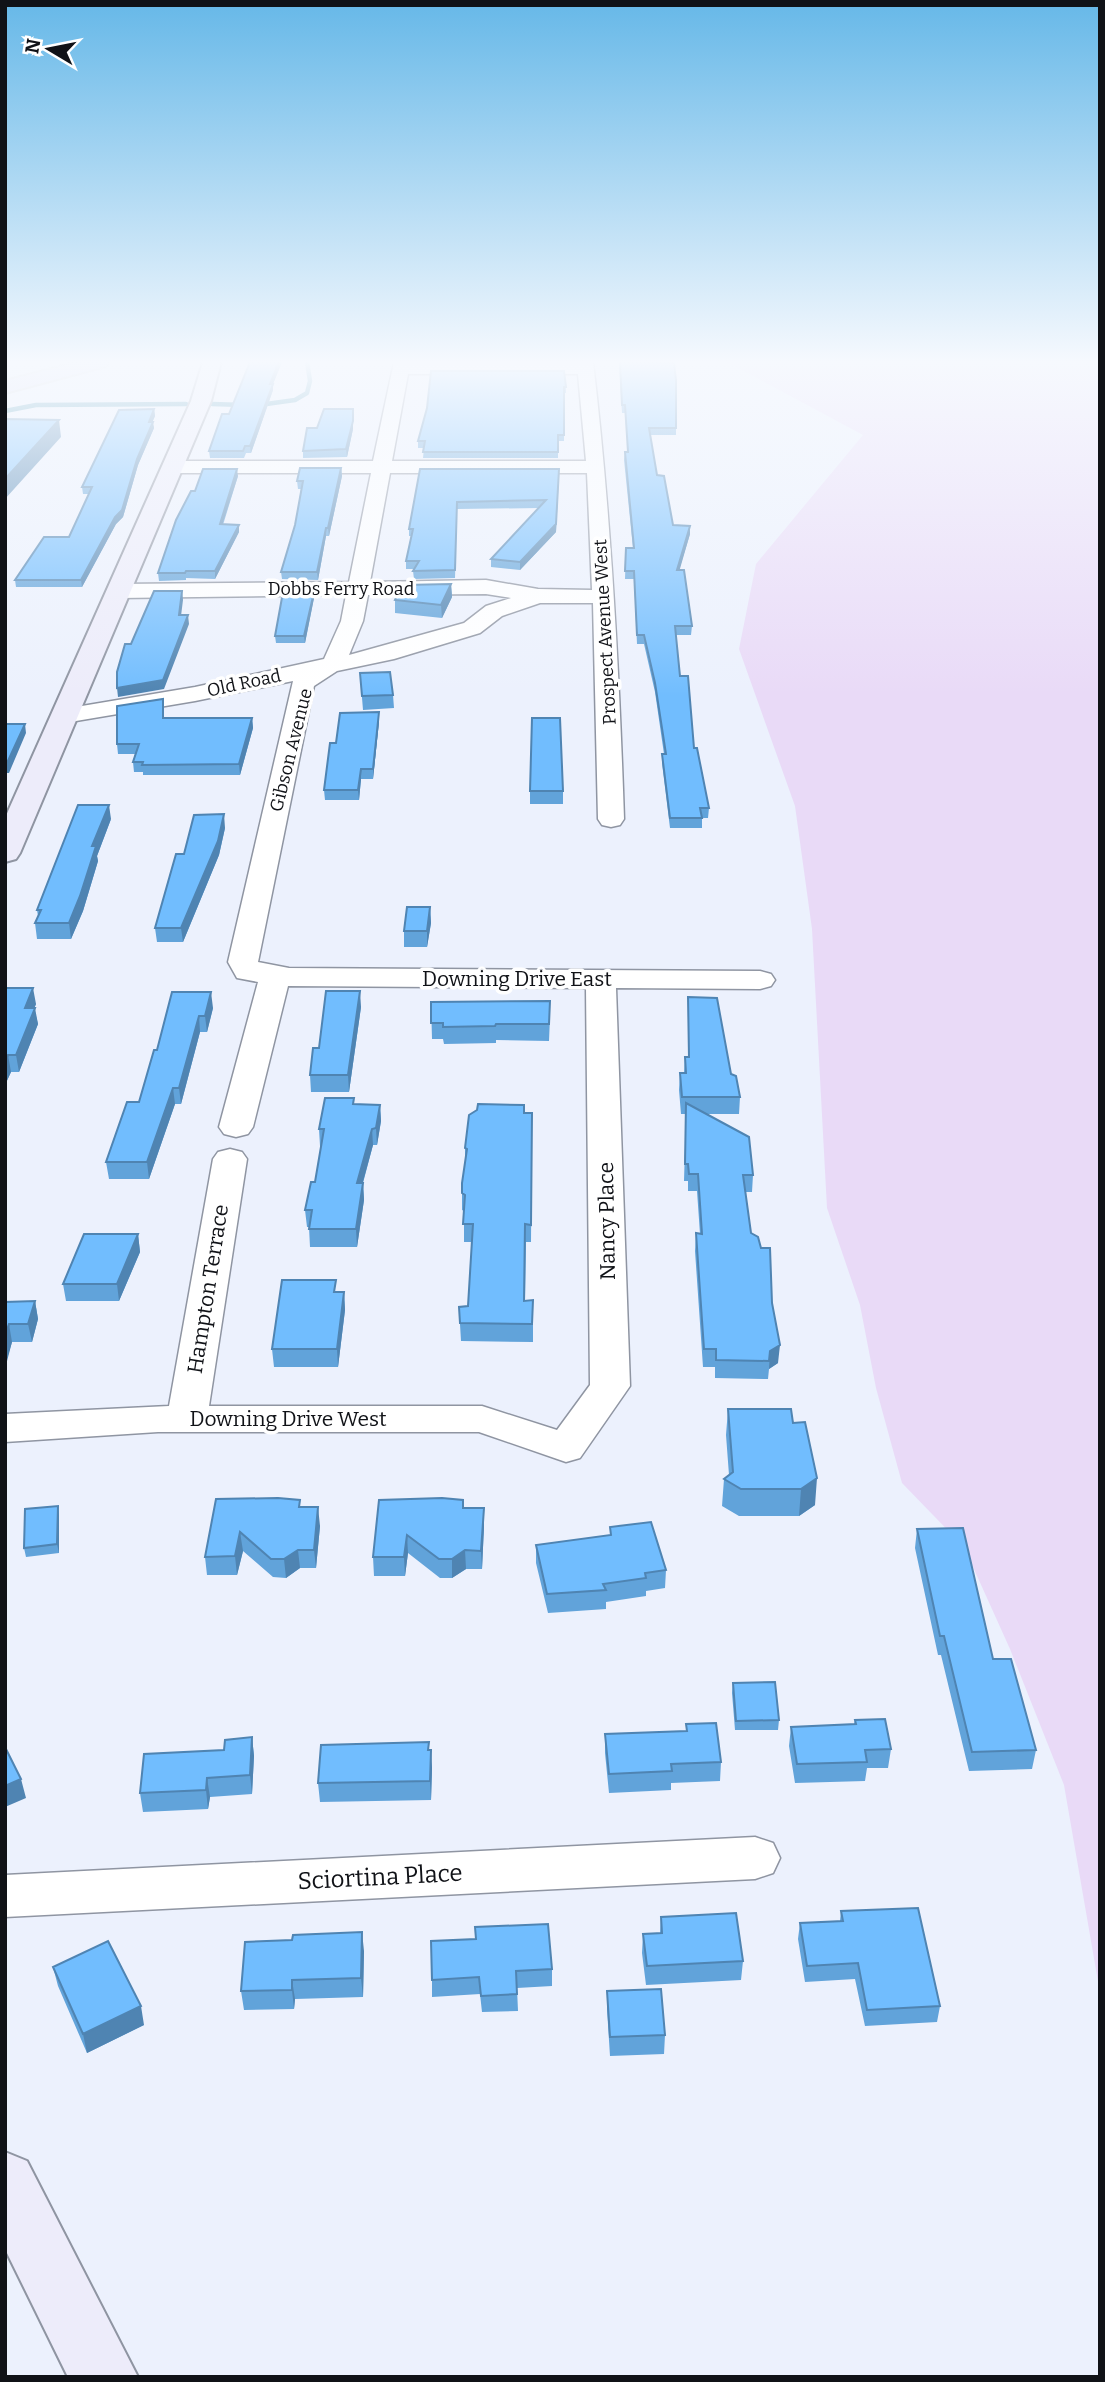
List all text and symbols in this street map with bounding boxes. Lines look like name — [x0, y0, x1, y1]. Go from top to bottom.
north arrow — [14, 14, 84, 84]
text: N — [20, 37, 45, 55]
street label: Prospect Avenue West — [589, 538, 621, 725]
street label: Dobbs Ferry Road — [268, 578, 415, 600]
street label: Old Road — [205, 664, 283, 702]
street label: Gibson Avenue — [265, 686, 317, 814]
street label: Downing Drive East — [422, 966, 612, 992]
street label: Nancy Place — [593, 1162, 621, 1280]
street label: Hampton Terrace — [182, 1203, 234, 1375]
street label: Downing Drive West — [189, 1406, 387, 1432]
street label: Sciortina Place — [297, 1859, 463, 1895]

